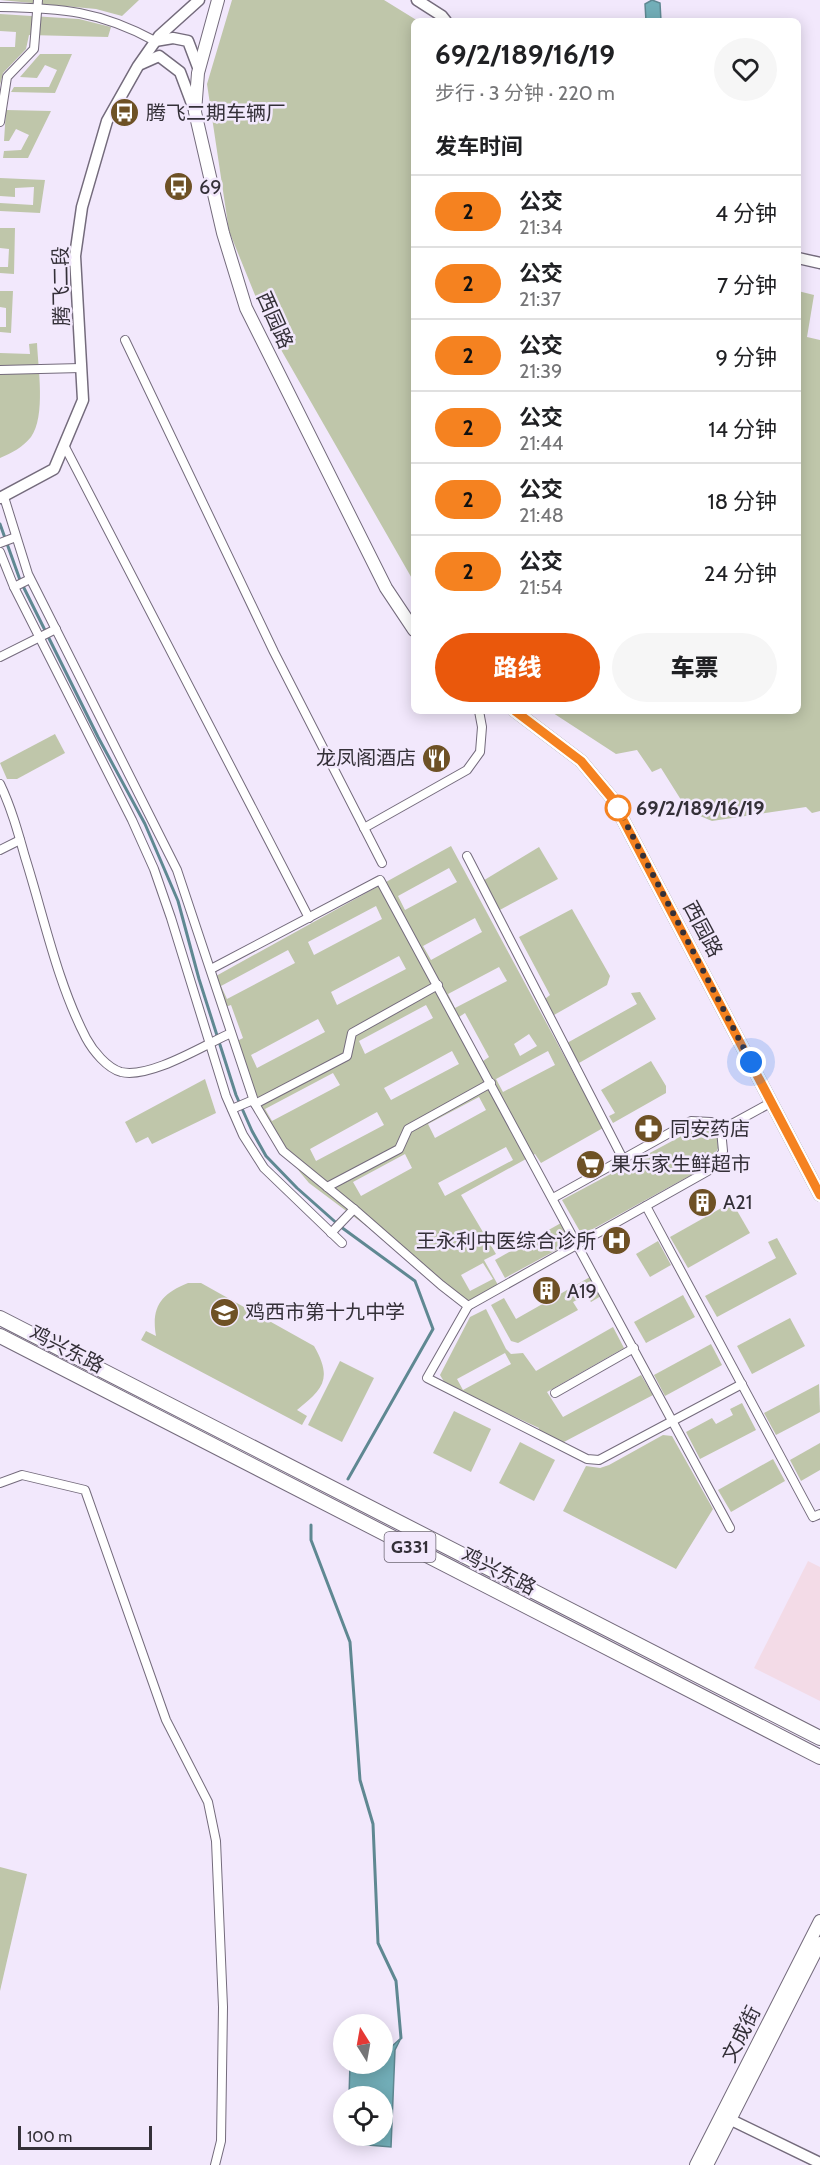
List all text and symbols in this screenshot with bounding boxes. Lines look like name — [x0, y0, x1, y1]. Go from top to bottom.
text: 69/2/189/16/19 — [435, 37, 615, 71]
button: heart — [714, 38, 777, 101]
text: 步行 · 3 分钟 · 220 m — [435, 81, 615, 105]
bus stop icon: 腾飞二期车辆厂 — [109, 97, 141, 129]
place label: 腾飞二期车辆厂 — [146, 101, 286, 125]
text: 发车时间 — [435, 133, 523, 160]
bus stop icon: 69 — [162, 171, 194, 203]
place label: 69 — [199, 175, 222, 199]
text: 公交 — [519, 188, 563, 215]
text: 2 — [462, 199, 474, 224]
text: 4 分钟 — [715, 200, 777, 227]
text: 21:34 — [519, 215, 563, 239]
street label: 腾飞二段 — [48, 246, 74, 326]
text: 公交 — [519, 260, 563, 287]
text: 2 — [462, 271, 474, 296]
text: 7 分钟 — [717, 272, 777, 299]
text: 21:37 — [519, 287, 561, 311]
street label: 西园路 — [252, 288, 298, 352]
text: 公交 — [519, 332, 563, 359]
text: 2 — [462, 343, 474, 368]
text: 9 分钟 — [716, 344, 777, 371]
text: 21:39 — [519, 359, 562, 383]
text: 公交 — [519, 404, 563, 431]
text: 2 — [462, 415, 474, 440]
text: 14 分钟 — [708, 416, 777, 443]
text: 21:44 — [519, 431, 563, 455]
text: 公交 — [519, 476, 563, 503]
text: 2 — [462, 487, 474, 512]
text: 18 分钟 — [708, 488, 777, 515]
text: 21:48 — [519, 503, 564, 527]
text: 公交 — [519, 548, 563, 575]
text: 2 — [462, 559, 474, 584]
text: 24 分钟 — [704, 560, 777, 587]
text: 21:54 — [519, 575, 563, 599]
button: 路线 — [435, 633, 600, 702]
button: 车票 — [612, 633, 777, 702]
restaurant icon: 龙凤阁酒店 — [421, 742, 453, 774]
place label: 龙凤阁酒店 — [316, 746, 416, 770]
marker: 69/2/189/16/19 — [605, 795, 631, 821]
place label: 69/2/189/16/19 — [636, 796, 765, 820]
street label: 西园路 — [678, 897, 728, 961]
your location — [736, 1047, 766, 1077]
pharmacy icon: 同安药店 — [633, 1113, 665, 1145]
place label: 同安药店 — [670, 1117, 750, 1141]
supermarket icon: 果乐家生鲜超市 — [574, 1148, 606, 1180]
place label: 果乐家生鲜超市 — [611, 1152, 751, 1176]
building icon: A21 — [686, 1186, 718, 1218]
place label: A21 — [723, 1190, 752, 1214]
hospital icon: 王永利中医综合诊所 — [601, 1225, 633, 1257]
place label: 王永利中医综合诊所 — [416, 1229, 596, 1253]
building icon: A19 — [530, 1275, 562, 1307]
place label: A19 — [567, 1279, 597, 1303]
school or university icon: 鸡西市第十九中学 — [208, 1296, 240, 1328]
place label: 鸡西市第十九中学 — [245, 1300, 405, 1324]
street label: 鸡兴东路 — [26, 1320, 108, 1378]
road number: G331 — [384, 1532, 436, 1562]
street label: 鸡兴东路 — [458, 1542, 540, 1600]
street label: 文成街 — [717, 2002, 765, 2066]
north arrow — [333, 2014, 393, 2074]
map controls — [333, 2014, 393, 2146]
button: locate — [333, 2086, 393, 2146]
scale bar — [18, 2123, 152, 2150]
text: 100 m — [27, 2127, 72, 2146]

